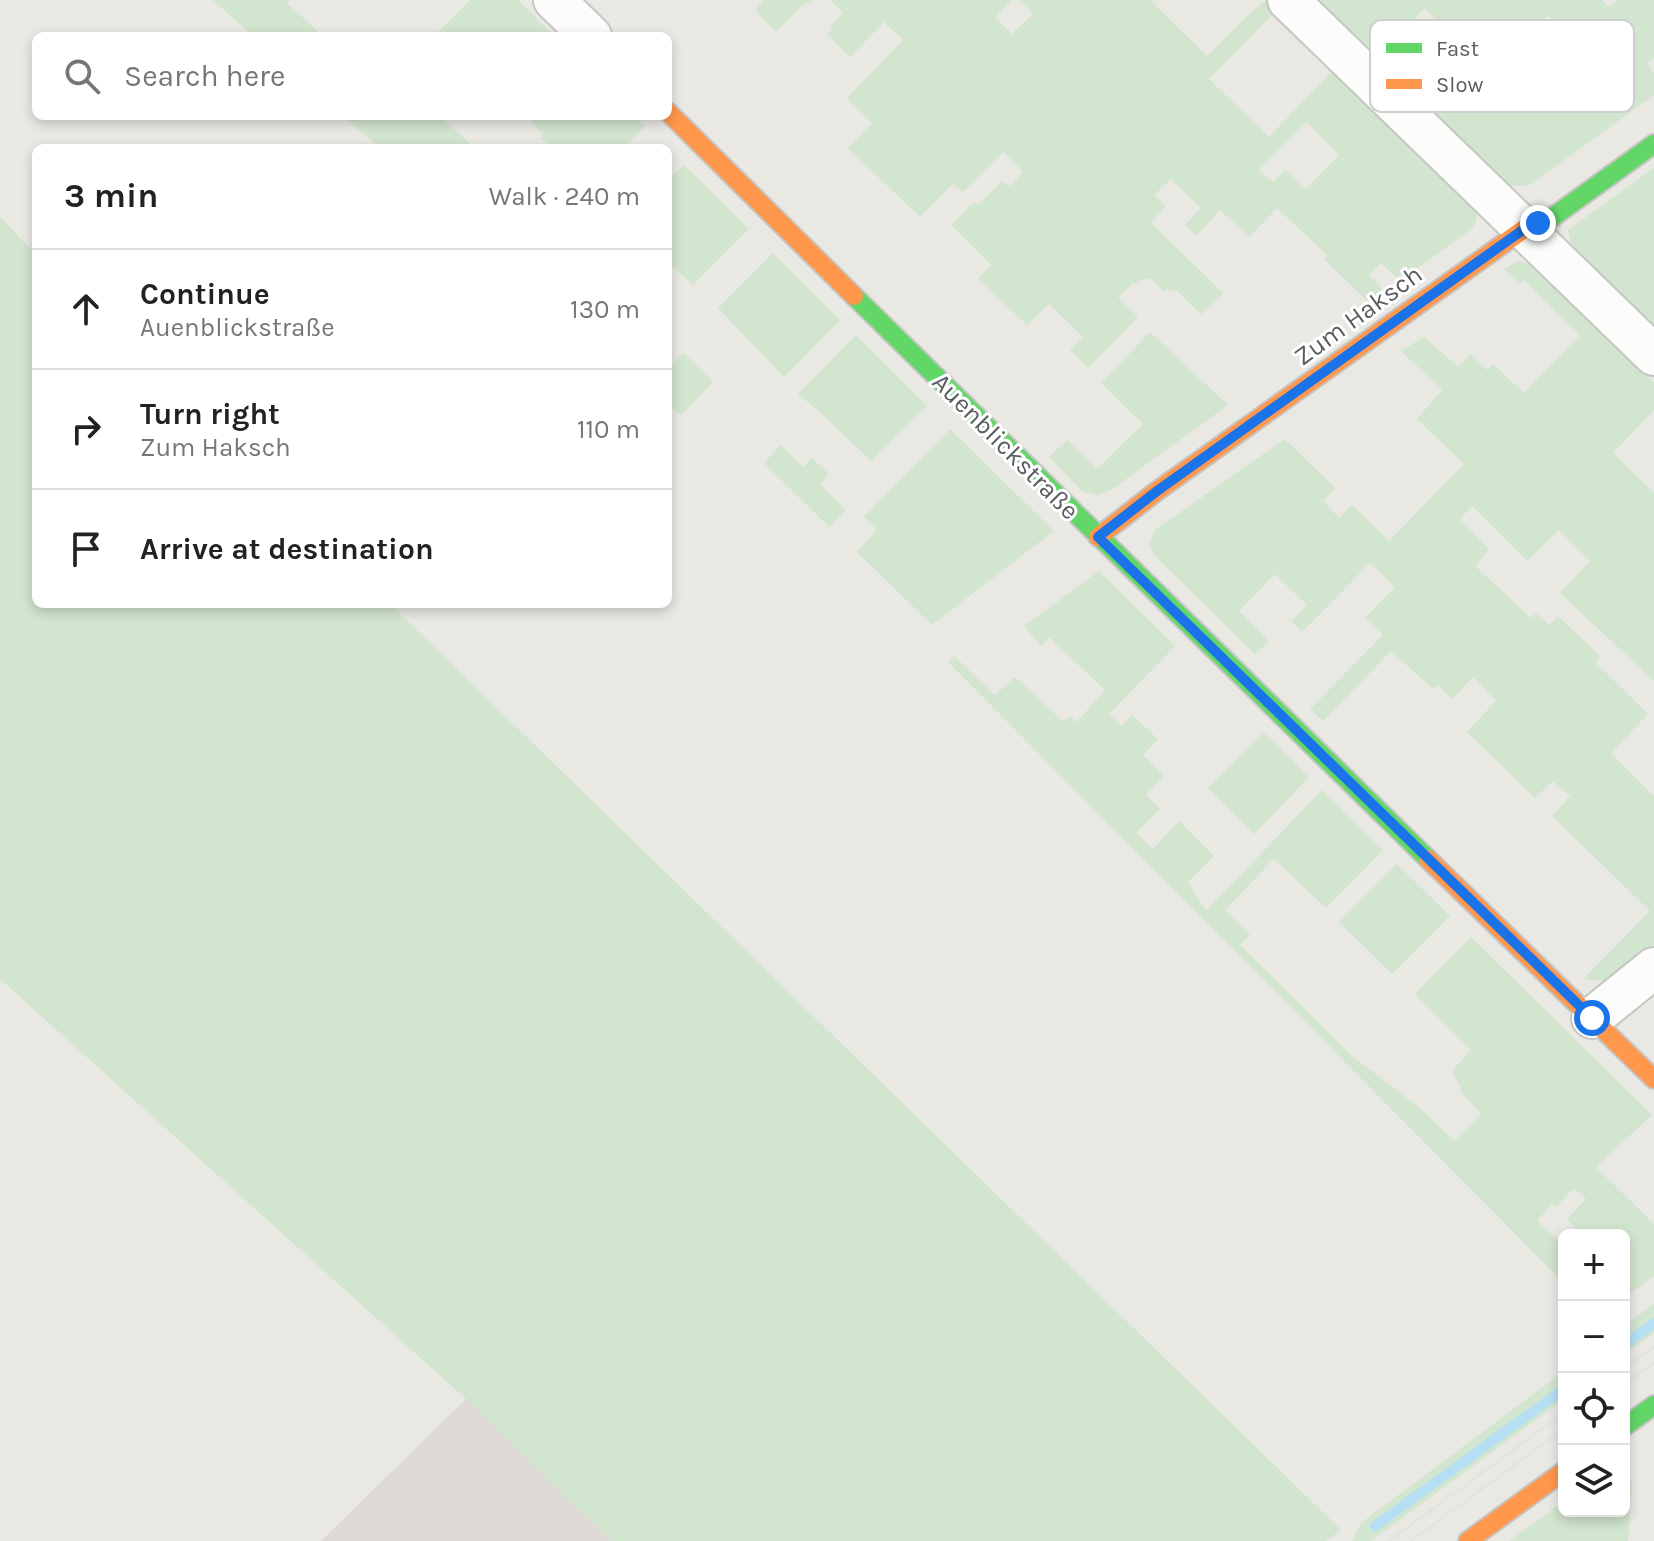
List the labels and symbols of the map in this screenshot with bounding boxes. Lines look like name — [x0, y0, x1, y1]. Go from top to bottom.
legend — [1370, 20, 1634, 112]
text: Fast — [1436, 36, 1479, 62]
text: Slow — [1436, 72, 1483, 98]
route end — [1520, 205, 1556, 241]
street label: Zum Haksch — [1288, 259, 1428, 372]
street label: Auenblickstraße — [926, 367, 1085, 526]
route start — [1574, 1000, 1610, 1036]

